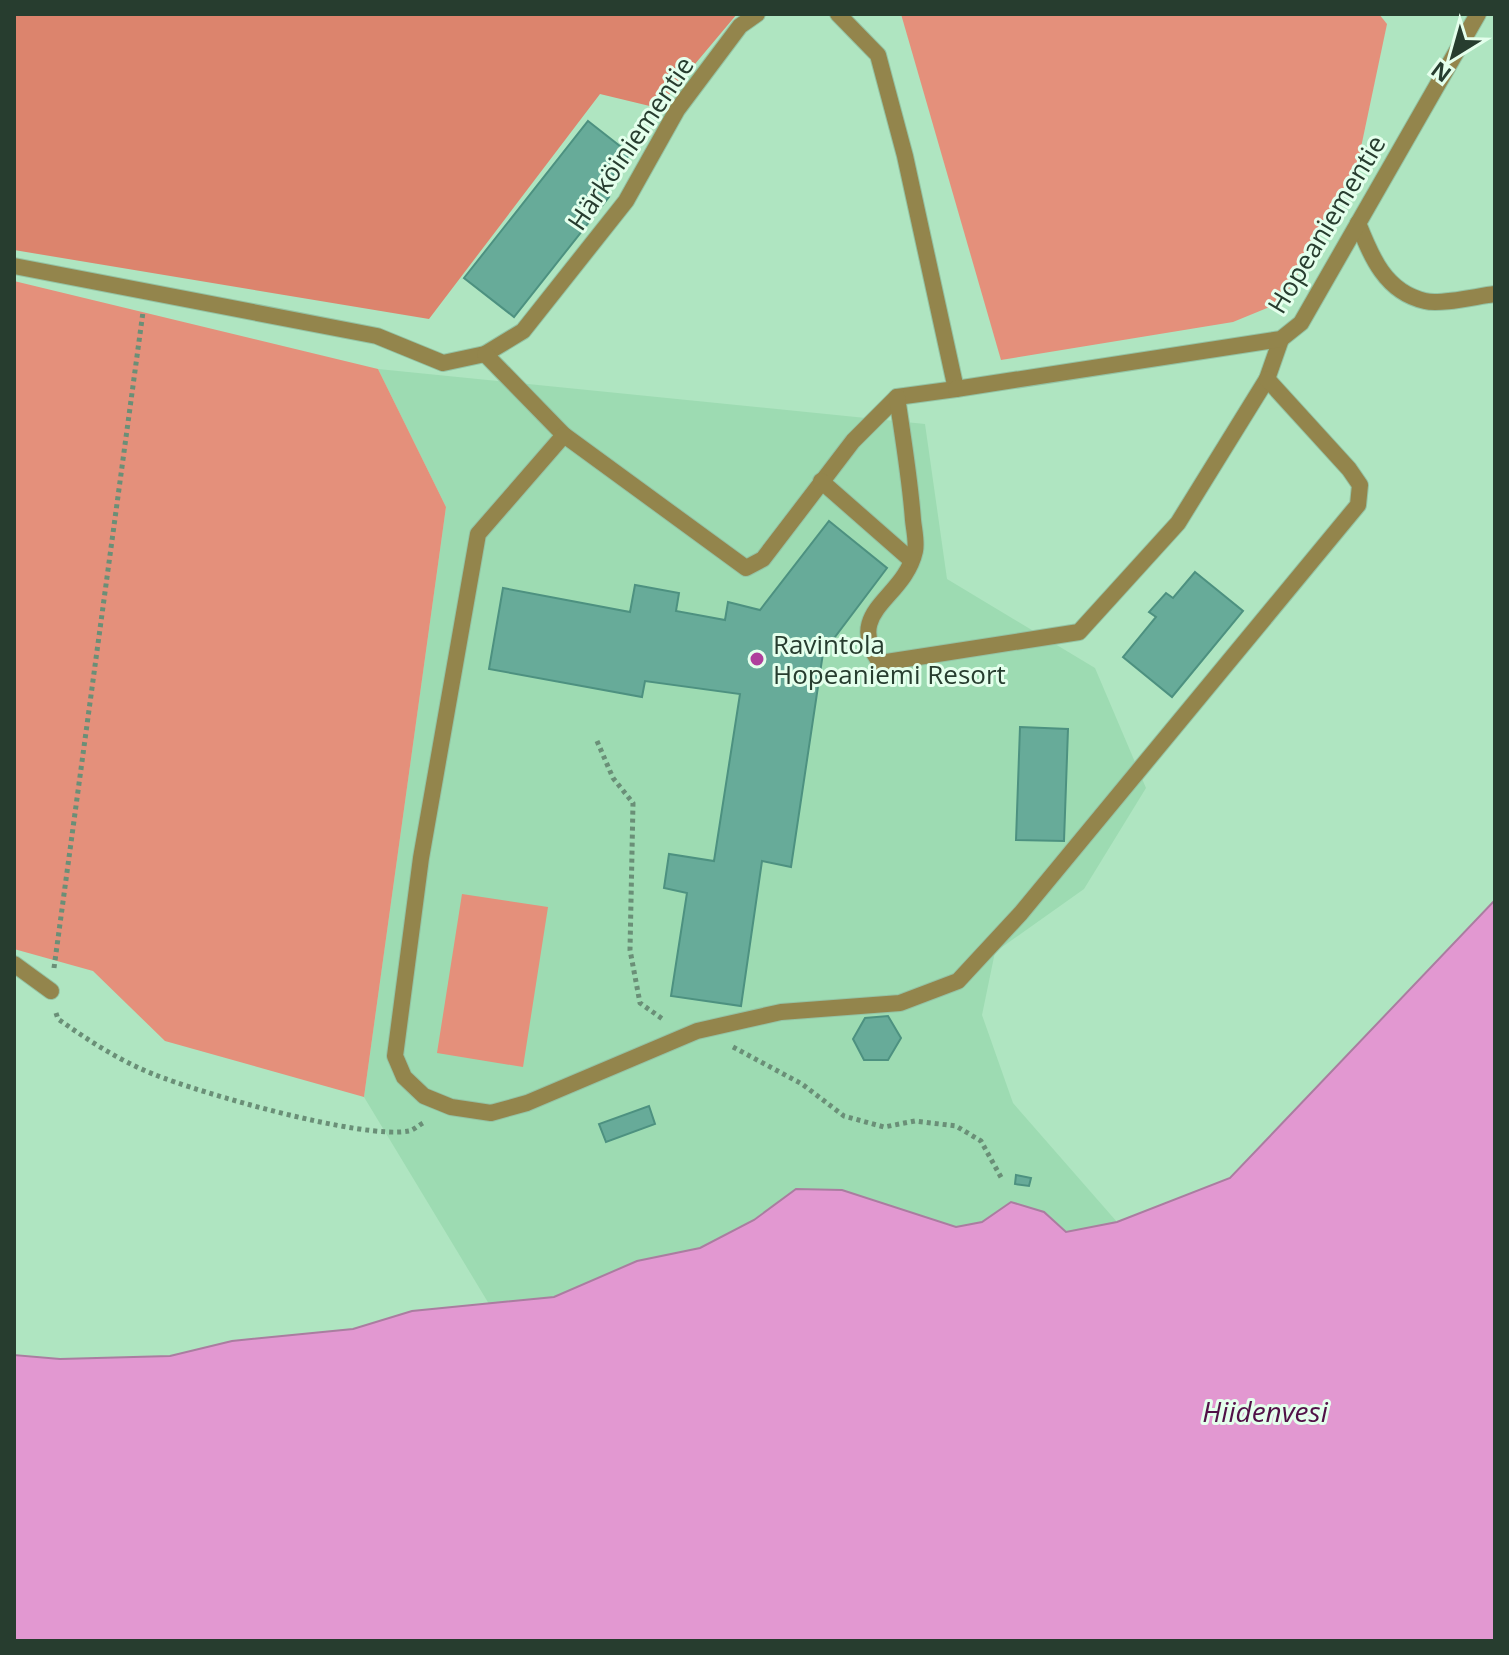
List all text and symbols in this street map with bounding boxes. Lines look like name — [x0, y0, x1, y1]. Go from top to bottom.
north arrow — [1413, 16, 1493, 96]
street label: Härköiniementie — [559, 49, 701, 237]
text: N — [1424, 55, 1457, 90]
street label: Hopeaniementie — [1259, 128, 1393, 320]
place label: Ravintola Hopeaniemi Resort — [773, 626, 1006, 692]
marker: Ravintola Hopeaniemi Resort — [748, 650, 766, 668]
water label: Hiidenvesi — [1202, 1392, 1329, 1430]

